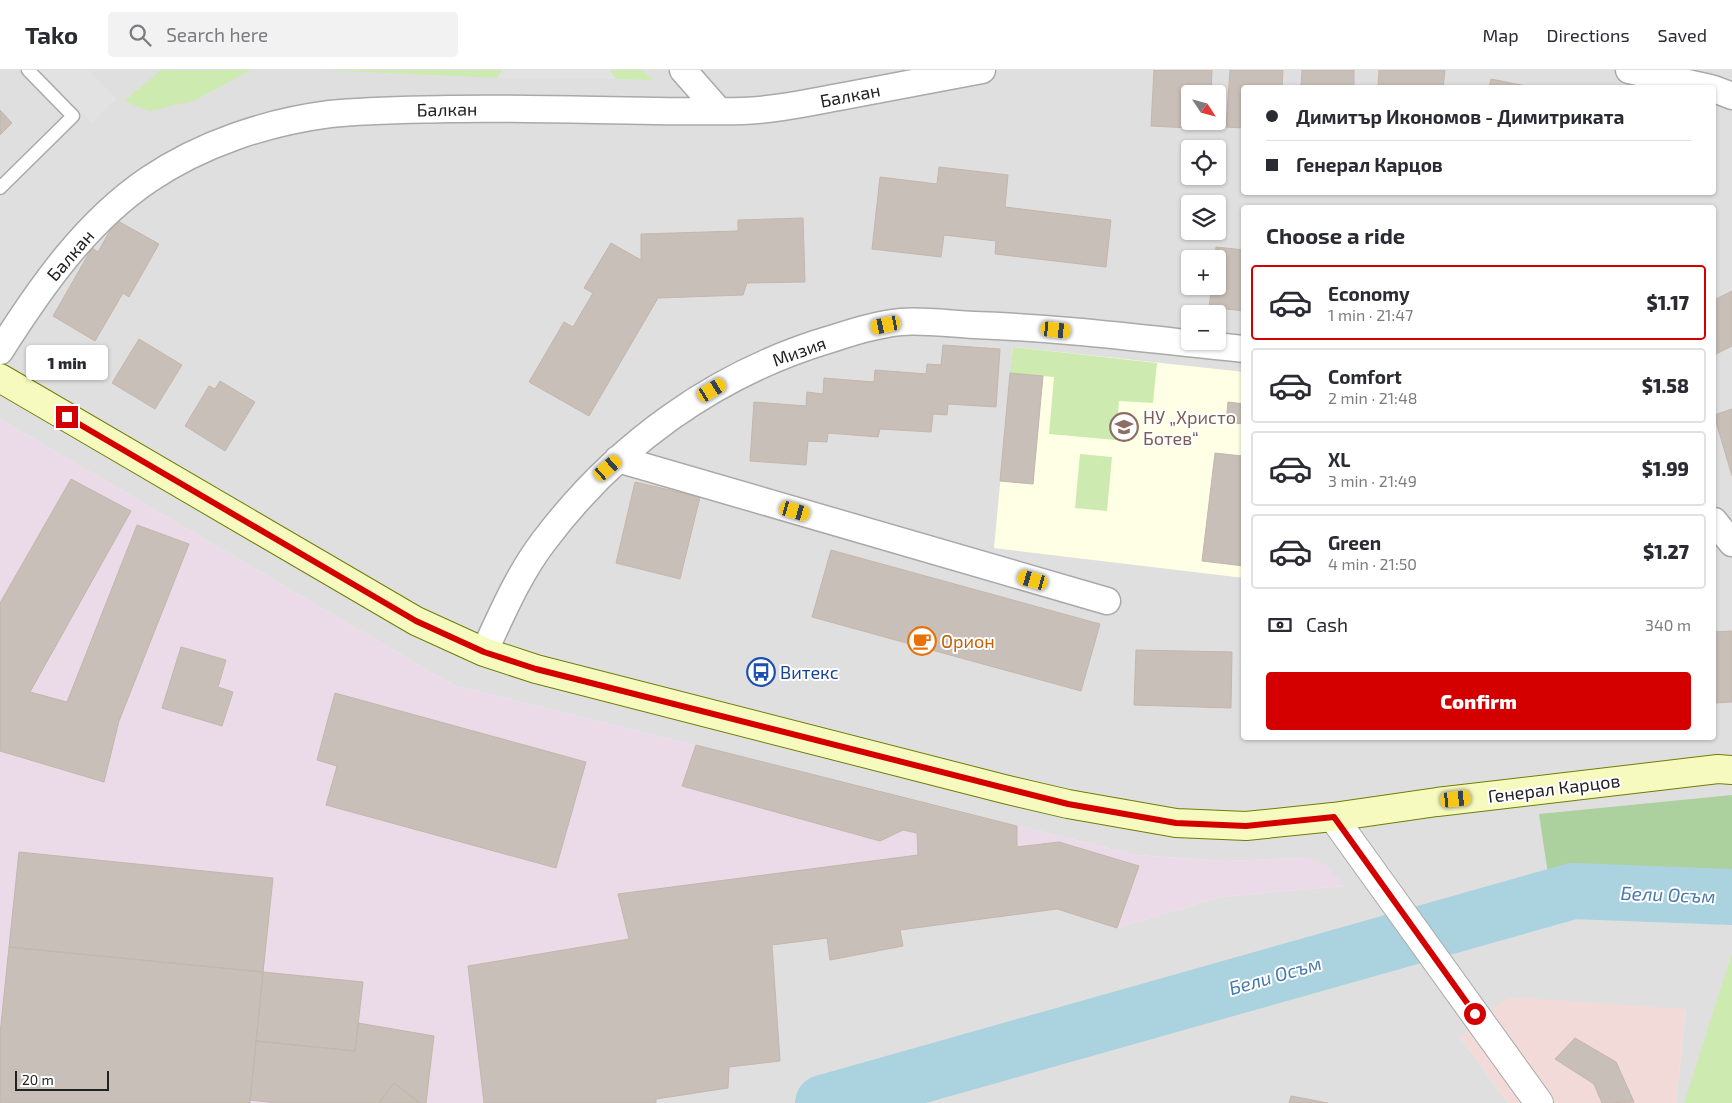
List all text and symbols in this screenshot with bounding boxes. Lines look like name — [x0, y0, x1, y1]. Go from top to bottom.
search box — [108, 12, 458, 57]
text: Tako — [25, 20, 78, 49]
icon: search — [126, 21, 154, 49]
text: Search here — [166, 23, 268, 46]
text: Map — [1482, 24, 1519, 46]
text: Directions — [1547, 24, 1630, 46]
text: Saved — [1658, 24, 1707, 46]
street label: Балкан — [818, 78, 882, 112]
north arrow — [1181, 85, 1226, 130]
map controls — [1181, 85, 1226, 350]
street label: Балкан — [416, 97, 478, 121]
text: Димитър Икономов - Димитриката — [1296, 105, 1624, 128]
button: locate — [1181, 140, 1226, 185]
text: Генерал Карцов — [1296, 153, 1443, 176]
button: layers — [1181, 195, 1226, 240]
text: Choose a ride — [1266, 222, 1405, 248]
street label: Балкан — [42, 225, 98, 285]
button: + — [1181, 250, 1226, 295]
icon: car — [1268, 280, 1313, 325]
text: Economy — [1328, 282, 1410, 305]
text: $1.17 — [1647, 291, 1689, 314]
button: − — [1181, 305, 1226, 350]
text: 1 min · 21:47 — [1328, 305, 1413, 324]
car — [869, 315, 902, 335]
car — [1040, 321, 1071, 339]
street label: Мизия — [769, 331, 829, 371]
callout: 1 min — [26, 344, 108, 380]
text: 1 min — [47, 353, 87, 372]
icon: car — [1268, 363, 1313, 408]
text: Comfort — [1328, 365, 1402, 388]
text: $1.58 — [1642, 374, 1689, 397]
car — [695, 376, 728, 404]
text: 2 min · 21:48 — [1328, 388, 1417, 407]
route end — [56, 406, 78, 428]
place label: НУ „Христо Ботев“ — [1143, 406, 1236, 449]
school or university icon: НУ „Христо Ботев“ — [1109, 412, 1139, 442]
icon: car — [1268, 446, 1313, 491]
text: XL — [1328, 448, 1350, 471]
car — [591, 452, 624, 484]
text: $1.99 — [1642, 457, 1689, 480]
text: 3 min · 21:49 — [1328, 471, 1417, 490]
car — [778, 500, 811, 522]
icon: car — [1268, 529, 1313, 574]
text: Green — [1328, 531, 1381, 554]
text: $1.27 — [1643, 540, 1689, 563]
text: 4 min · 21:50 — [1328, 554, 1417, 573]
car — [1016, 569, 1049, 591]
icon: cash — [1266, 611, 1294, 639]
text: Cash — [1306, 613, 1348, 636]
text: 340 m — [1645, 615, 1691, 634]
cafe icon: Орион — [907, 626, 937, 656]
place label: Орион — [941, 630, 995, 652]
bus stop icon: Витекс — [746, 657, 776, 687]
place label: Витекс — [780, 661, 839, 683]
button: Confirm — [1266, 672, 1691, 730]
street label: Генерал Карцов — [1487, 769, 1621, 807]
car — [1440, 790, 1471, 808]
water label: Бели Осъм — [1620, 881, 1716, 907]
water label: Бели Осъм — [1226, 951, 1324, 999]
route start — [1464, 1003, 1486, 1025]
scale bar — [15, 1068, 109, 1091]
text: 20 m — [22, 1071, 54, 1088]

